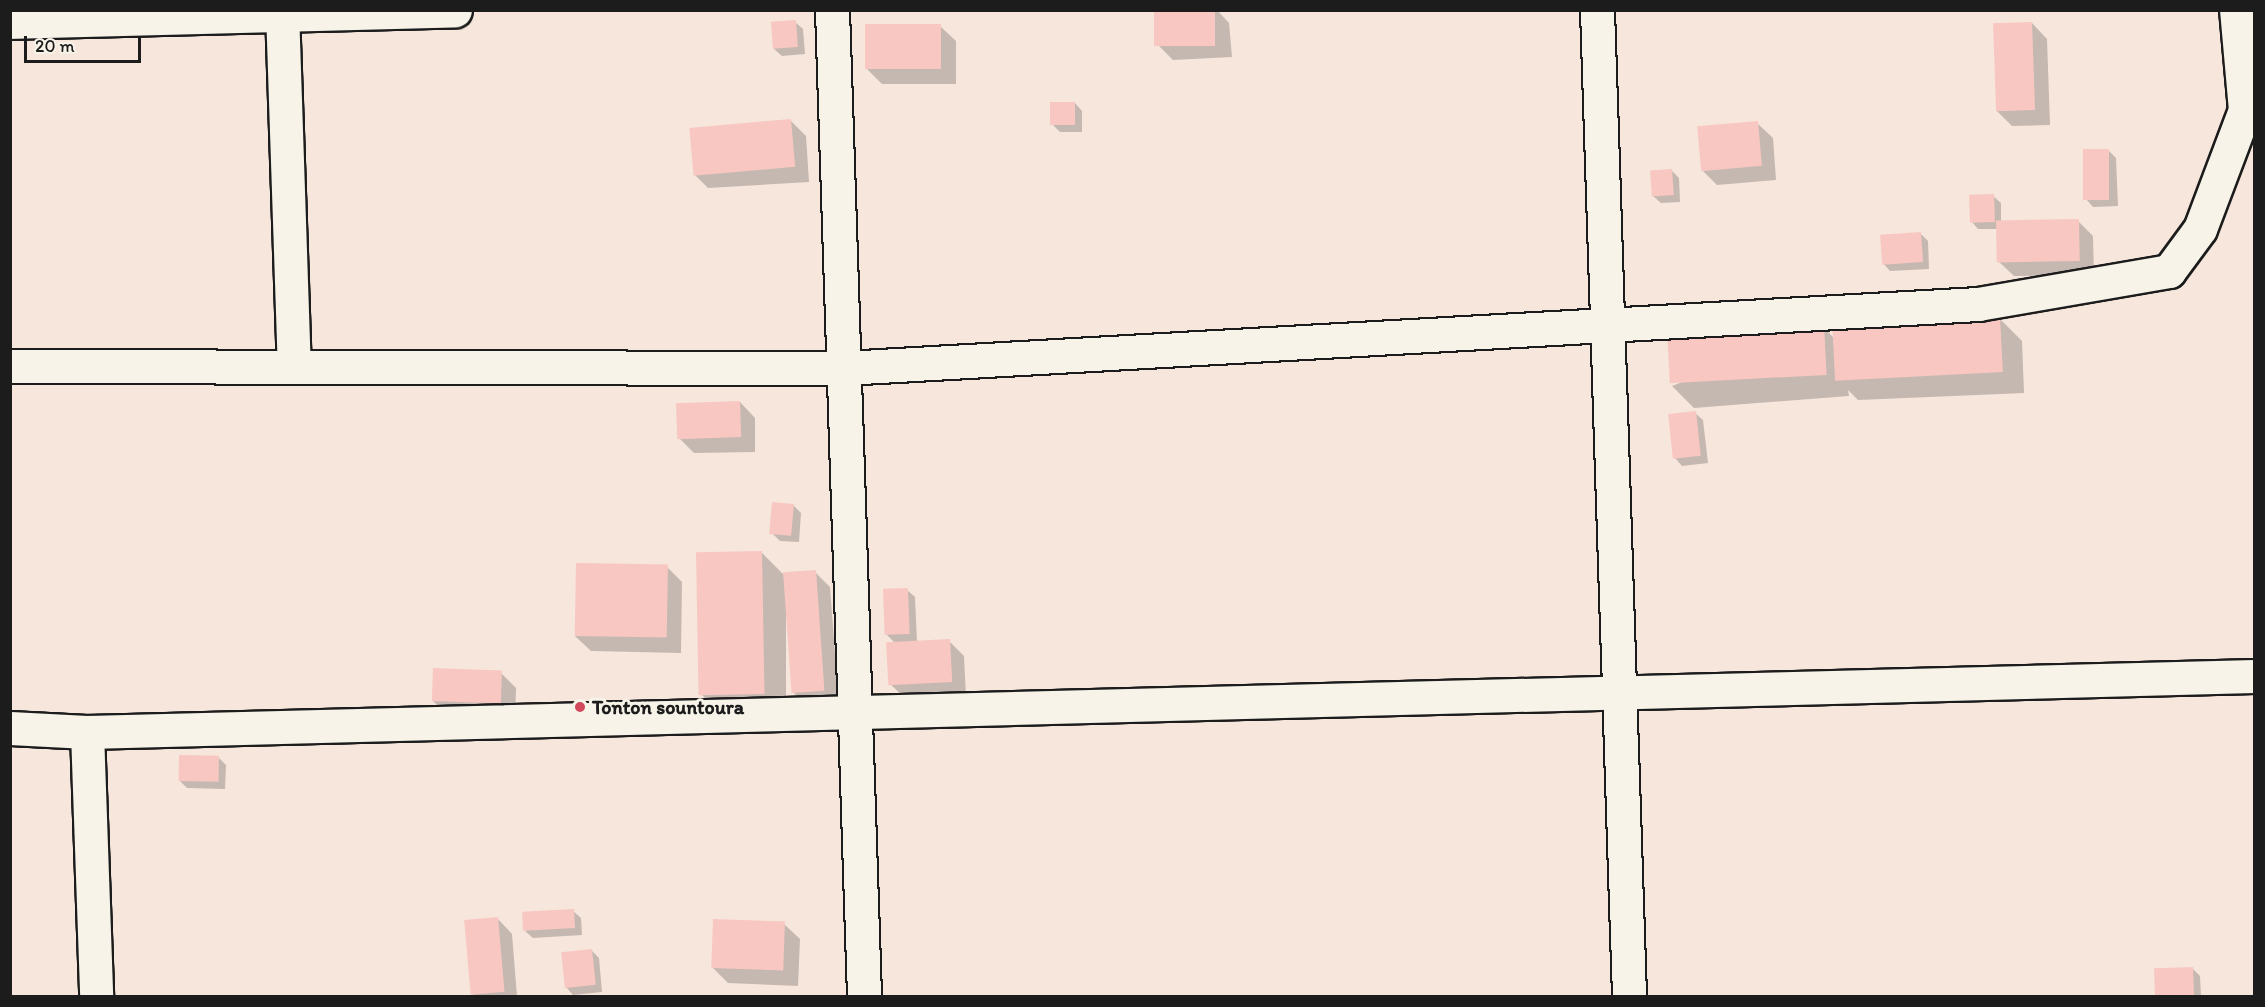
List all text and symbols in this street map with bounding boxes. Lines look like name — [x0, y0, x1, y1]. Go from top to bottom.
scale bar — [27, 24, 144, 62]
text: 20 m — [35, 35, 75, 57]
place label: Tonton sountoura — [592, 695, 743, 719]
marker: Tonton sountoura — [573, 700, 587, 714]

